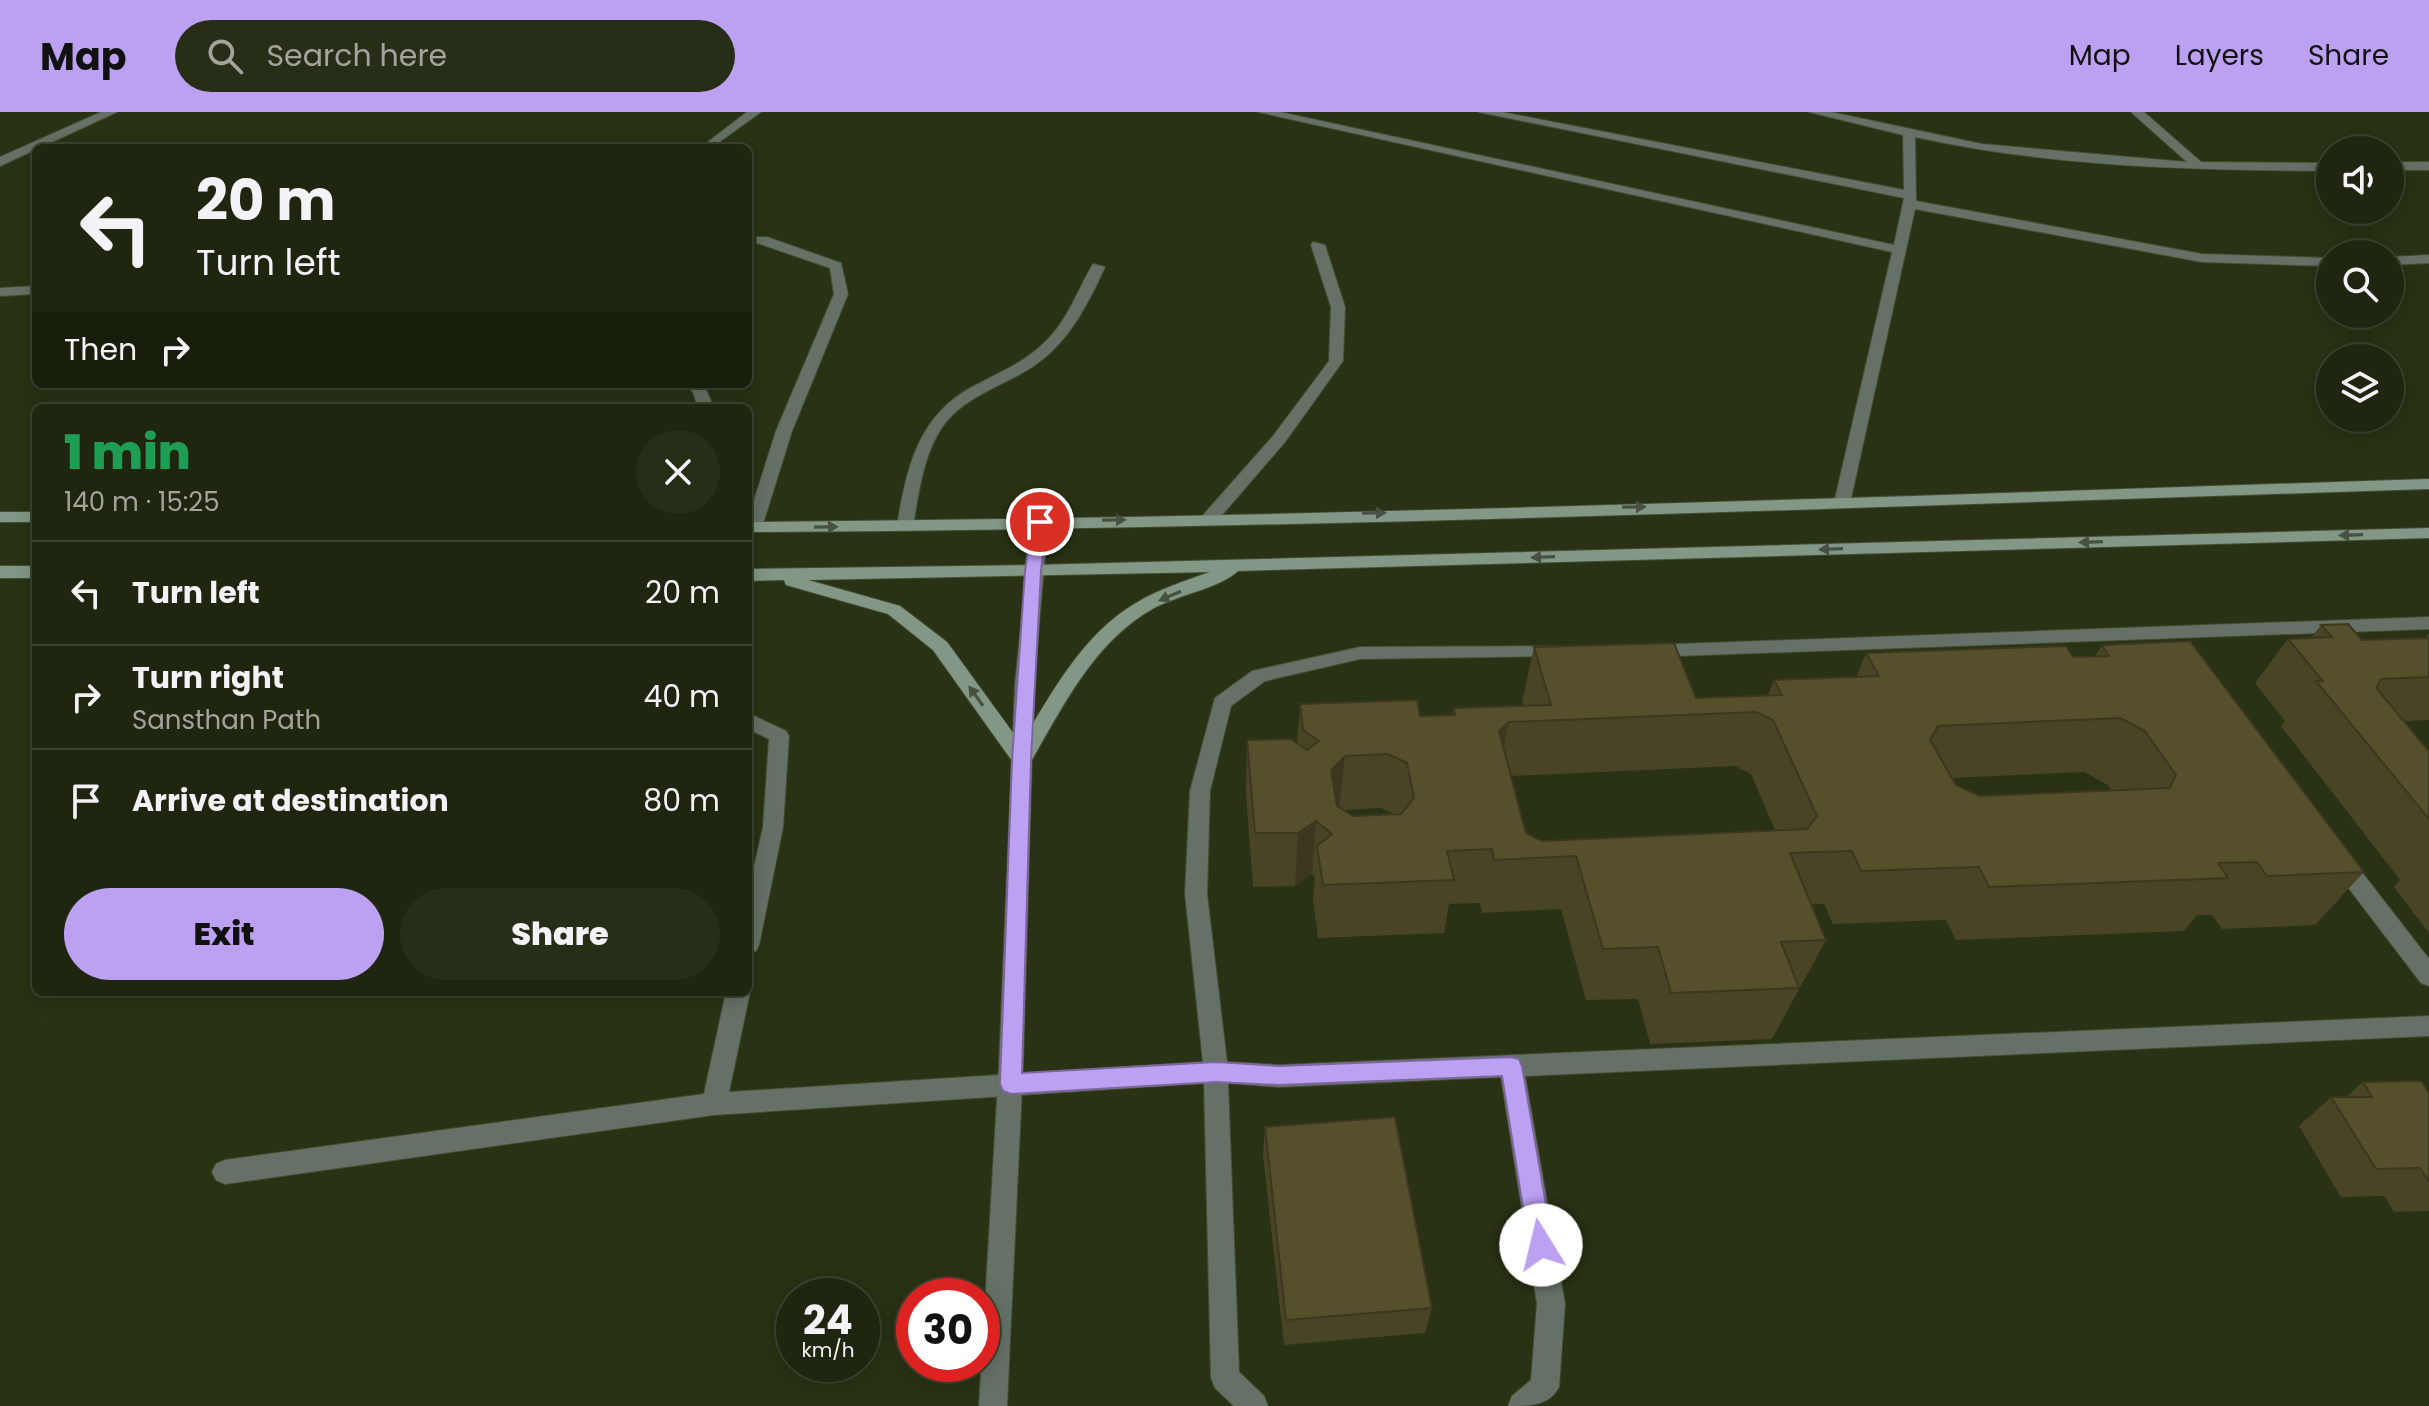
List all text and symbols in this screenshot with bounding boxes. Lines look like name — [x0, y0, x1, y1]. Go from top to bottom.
search box — [175, 20, 735, 92]
text: Map — [40, 30, 127, 83]
icon: search — [203, 34, 247, 78]
text: Search here — [267, 34, 447, 77]
text: Map — [2069, 36, 2131, 75]
text: Layers — [2175, 36, 2264, 75]
text: Share — [2308, 36, 2389, 75]
map controls — [2316, 136, 2404, 432]
button: sound — [2316, 136, 2404, 224]
text: 20 m — [196, 161, 336, 240]
icon: left — [64, 176, 168, 280]
text: Turn left — [196, 237, 341, 288]
button: search — [2316, 240, 2404, 328]
text: Then — [64, 328, 137, 371]
icon: right — [153, 328, 197, 372]
button: layers — [2316, 344, 2404, 432]
text: 1 min — [64, 419, 191, 486]
button: close — [636, 430, 720, 514]
text: 140 m · 15:25 — [64, 484, 220, 520]
pin — [1006, 488, 1074, 556]
icon: arrive — [1018, 500, 1062, 544]
one-way arrow — [1622, 501, 1647, 514]
one-way arrow — [1362, 507, 1387, 520]
one-way arrow — [1102, 514, 1127, 526]
one-way arrow — [814, 521, 839, 533]
one-way arrow — [2338, 528, 2363, 541]
one-way arrow — [2078, 536, 2103, 548]
one-way arrow — [1818, 543, 1843, 556]
one-way arrow — [1530, 551, 1555, 564]
icon: left — [64, 571, 108, 615]
text: Turn left — [132, 571, 260, 614]
text: 20 m — [645, 571, 720, 614]
one-way arrow — [1158, 589, 1182, 602]
text: Turn right — [132, 656, 284, 699]
icon: right — [64, 675, 108, 719]
text: 40 m — [643, 675, 720, 718]
one-way arrow — [969, 686, 984, 707]
text: Sansthan Path — [132, 702, 321, 738]
icon: arrive — [64, 779, 108, 823]
text: Arrive at destination — [132, 779, 449, 822]
text: 80 m — [643, 779, 720, 822]
button: Exit — [64, 888, 384, 980]
button: Share — [400, 888, 720, 980]
position arrow — [1499, 1203, 1583, 1287]
speed limit sign: 30 — [896, 1278, 1000, 1382]
text: 24 — [803, 1292, 853, 1348]
text: km/h — [801, 1336, 855, 1364]

